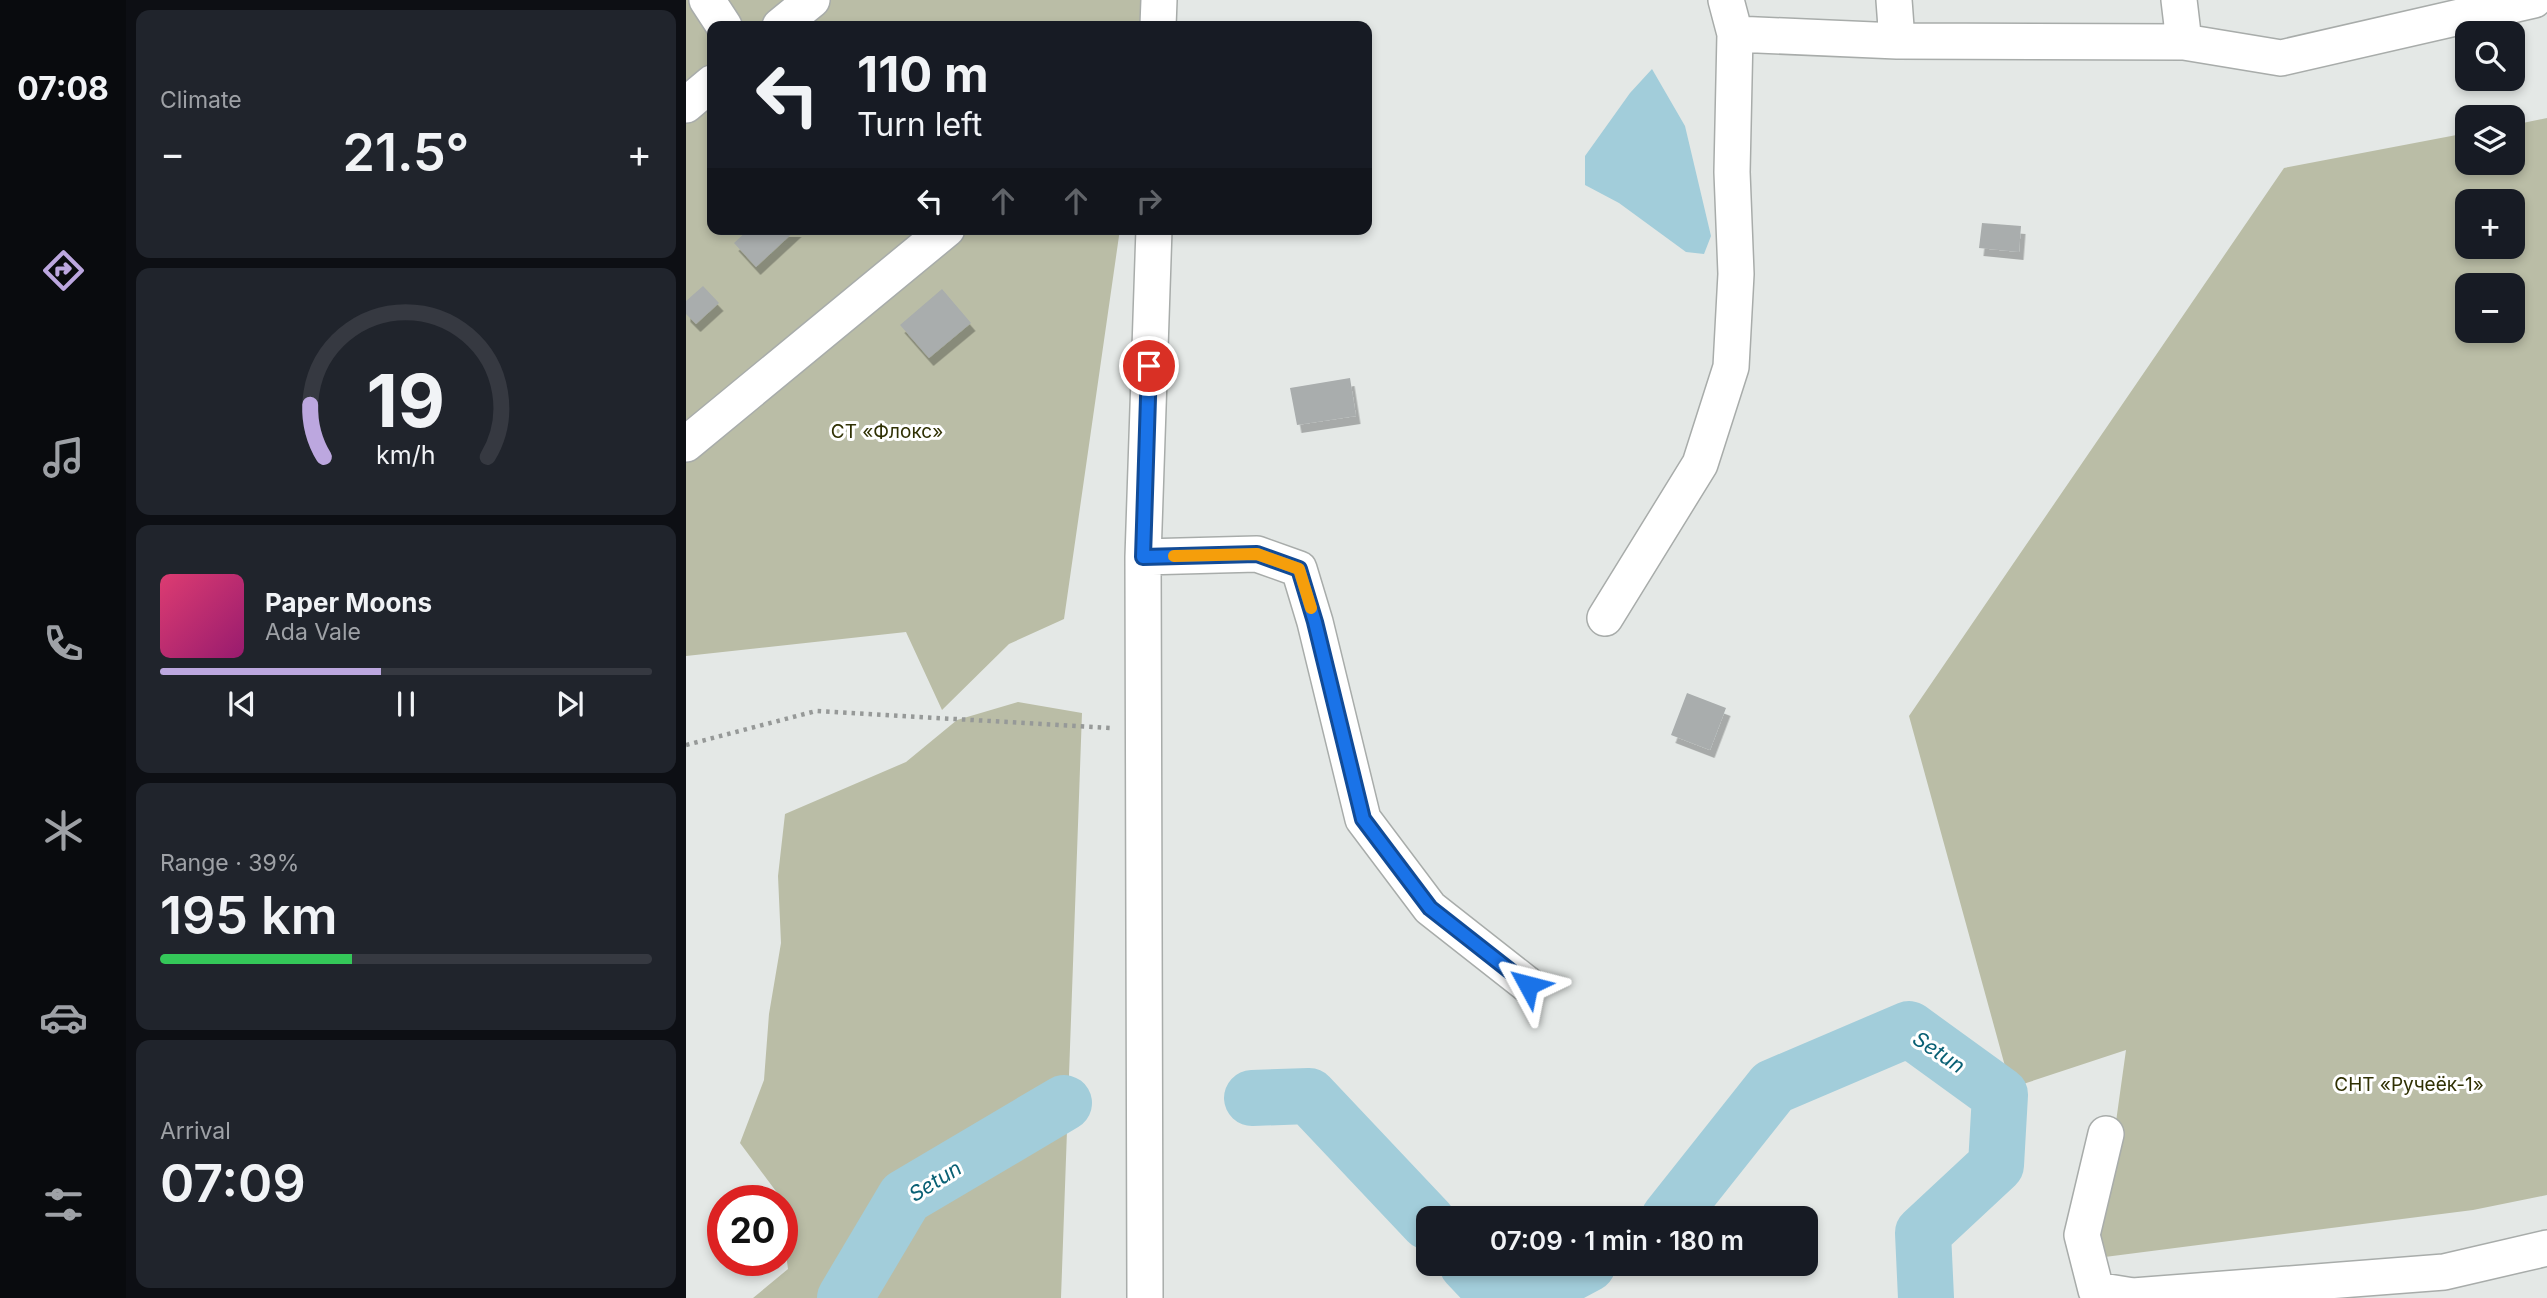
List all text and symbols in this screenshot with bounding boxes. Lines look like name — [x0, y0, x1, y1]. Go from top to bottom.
map controls — [2455, 21, 2525, 343]
button: search — [2455, 21, 2525, 91]
text: 110 m — [857, 45, 989, 104]
icon: left — [742, 49, 833, 140]
text: 07:08 — [17, 69, 109, 108]
text: Climate — [160, 86, 242, 114]
text: Turn left — [857, 105, 982, 144]
button: layers — [2455, 105, 2525, 175]
text: 21.5° — [343, 121, 469, 184]
text: − — [160, 130, 185, 176]
text: + — [627, 130, 652, 176]
icon: left — [911, 182, 949, 220]
icon: ahead — [984, 182, 1022, 220]
icon: ahead — [1057, 182, 1095, 220]
icon: right — [1130, 182, 1168, 220]
button: + — [2455, 189, 2525, 259]
icon: directions — [39, 246, 88, 295]
button: − — [2455, 273, 2525, 343]
pin — [1119, 336, 1179, 396]
icon: arrive — [1130, 347, 1168, 385]
text: 19 — [367, 357, 445, 446]
park label: СТ «Флокс» — [831, 420, 943, 443]
icon: music — [39, 433, 88, 482]
text: km/h — [376, 440, 436, 470]
text: Paper Moons — [265, 587, 432, 618]
text: Ada Vale — [265, 618, 361, 646]
icon: phone — [39, 619, 88, 668]
icon: previous — [223, 685, 261, 723]
icon: pause — [387, 685, 425, 723]
icon: next — [551, 685, 589, 723]
icon: climate — [39, 806, 88, 855]
text: Range · 39% — [160, 849, 299, 877]
text: 195 km — [160, 884, 337, 947]
position arrow — [1491, 948, 1565, 1022]
icon: car — [39, 993, 88, 1042]
water label: Setun — [1908, 1026, 1970, 1078]
park label: СНТ «Ручеёк-1» — [2334, 1073, 2484, 1096]
text: Arrival — [160, 1117, 231, 1145]
text: 07:09 — [160, 1152, 306, 1215]
water label: Setun — [904, 1155, 966, 1207]
icon: filters — [39, 1180, 88, 1229]
speed limit sign: 20 — [707, 1185, 798, 1276]
text: 07:09 · 1 min · 180 m — [1490, 1225, 1744, 1256]

